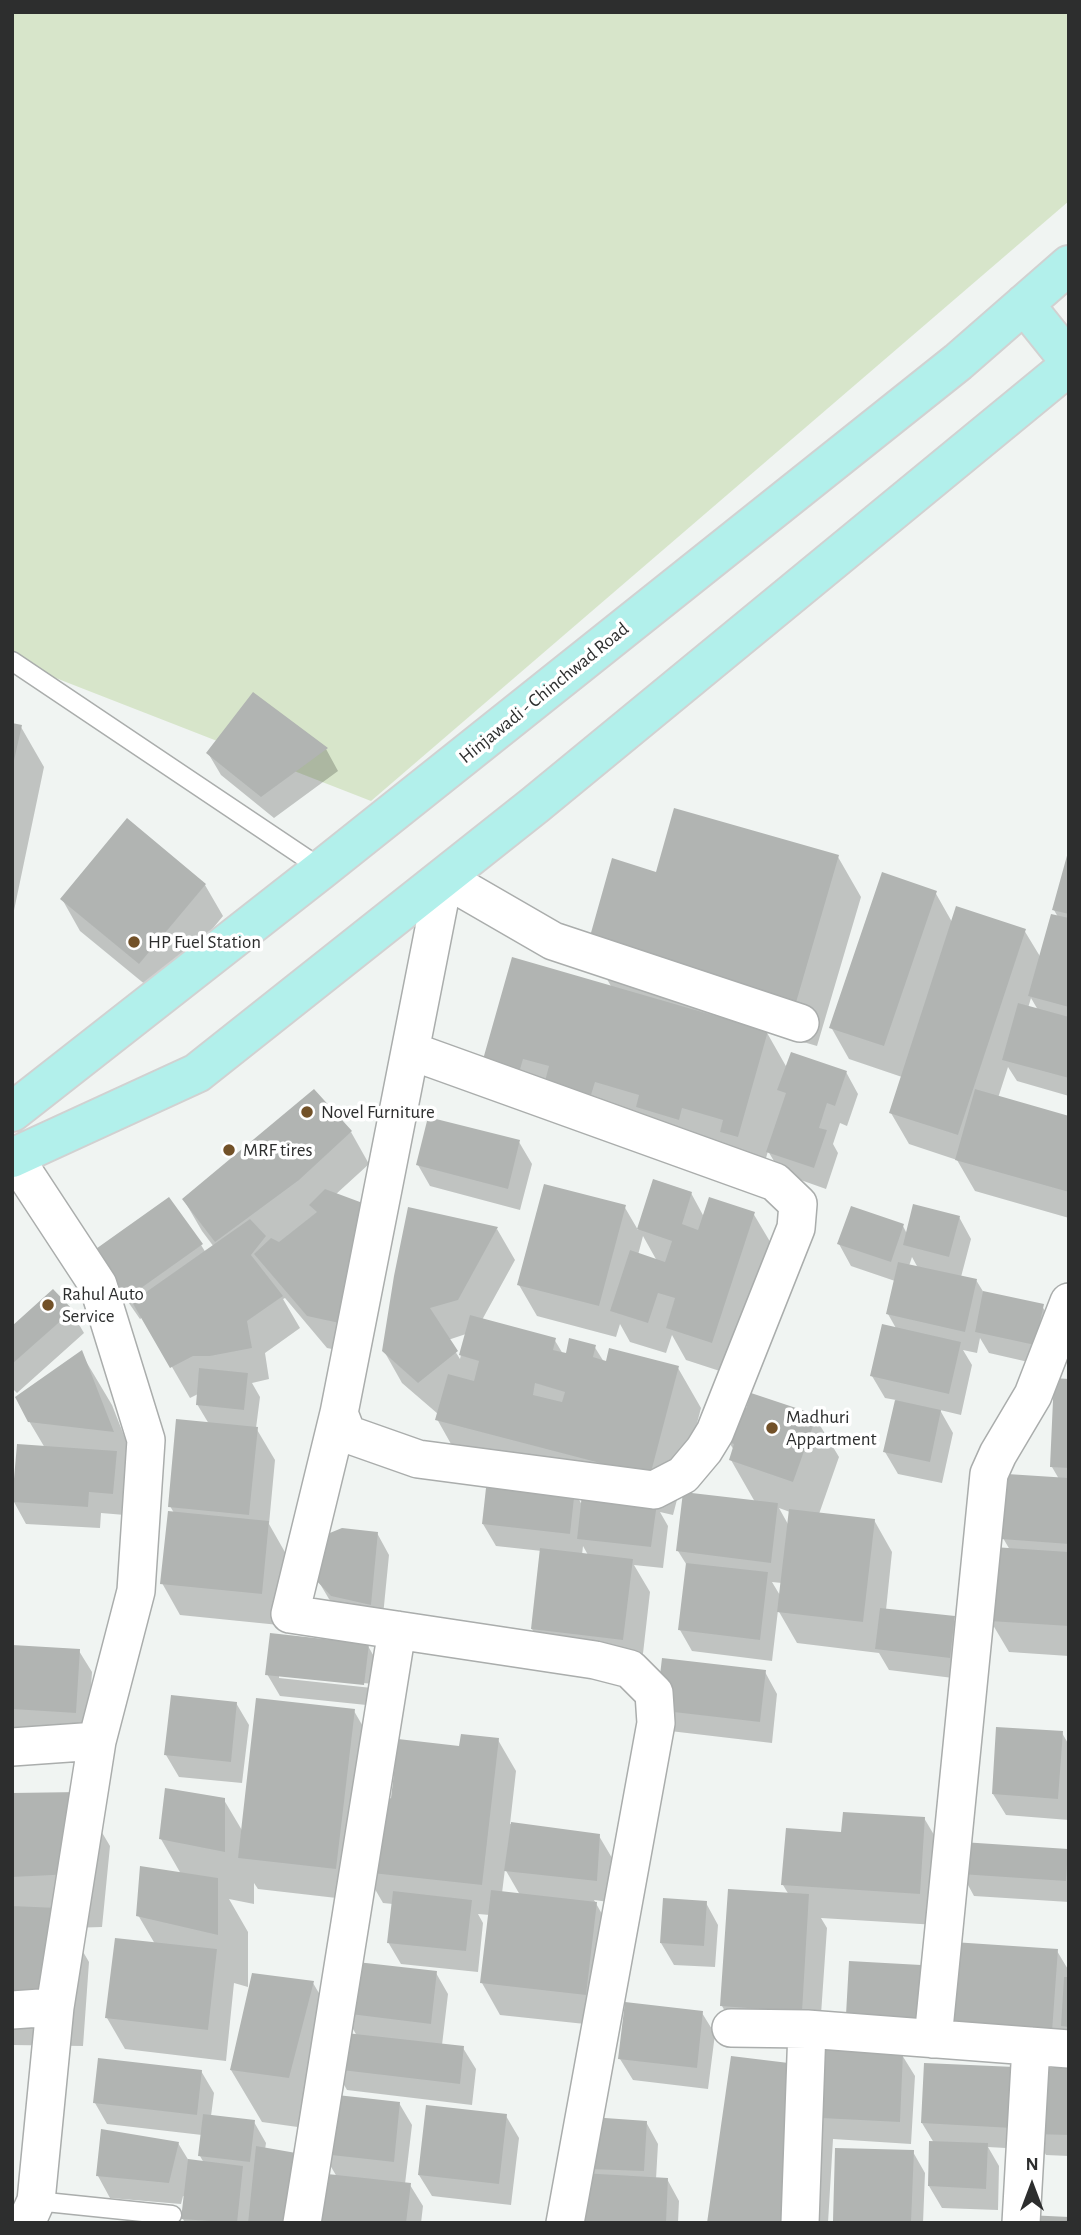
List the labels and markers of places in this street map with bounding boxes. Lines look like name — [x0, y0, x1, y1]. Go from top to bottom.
place label: HP Fuel Station — [148, 931, 261, 953]
marker: HP Fuel Station — [126, 934, 142, 950]
place label: Novel Furniture — [321, 1101, 435, 1123]
marker: Novel Furniture — [299, 1104, 315, 1120]
place label: MRF tires — [243, 1139, 312, 1161]
marker: MRF tires — [221, 1142, 237, 1158]
place label: Rahul Auto Service — [62, 1283, 144, 1327]
marker: Rahul Auto Service — [40, 1297, 56, 1313]
place label: Madhuri Appartment — [786, 1406, 877, 1450]
marker: Madhuri Appartment — [764, 1420, 780, 1436]

